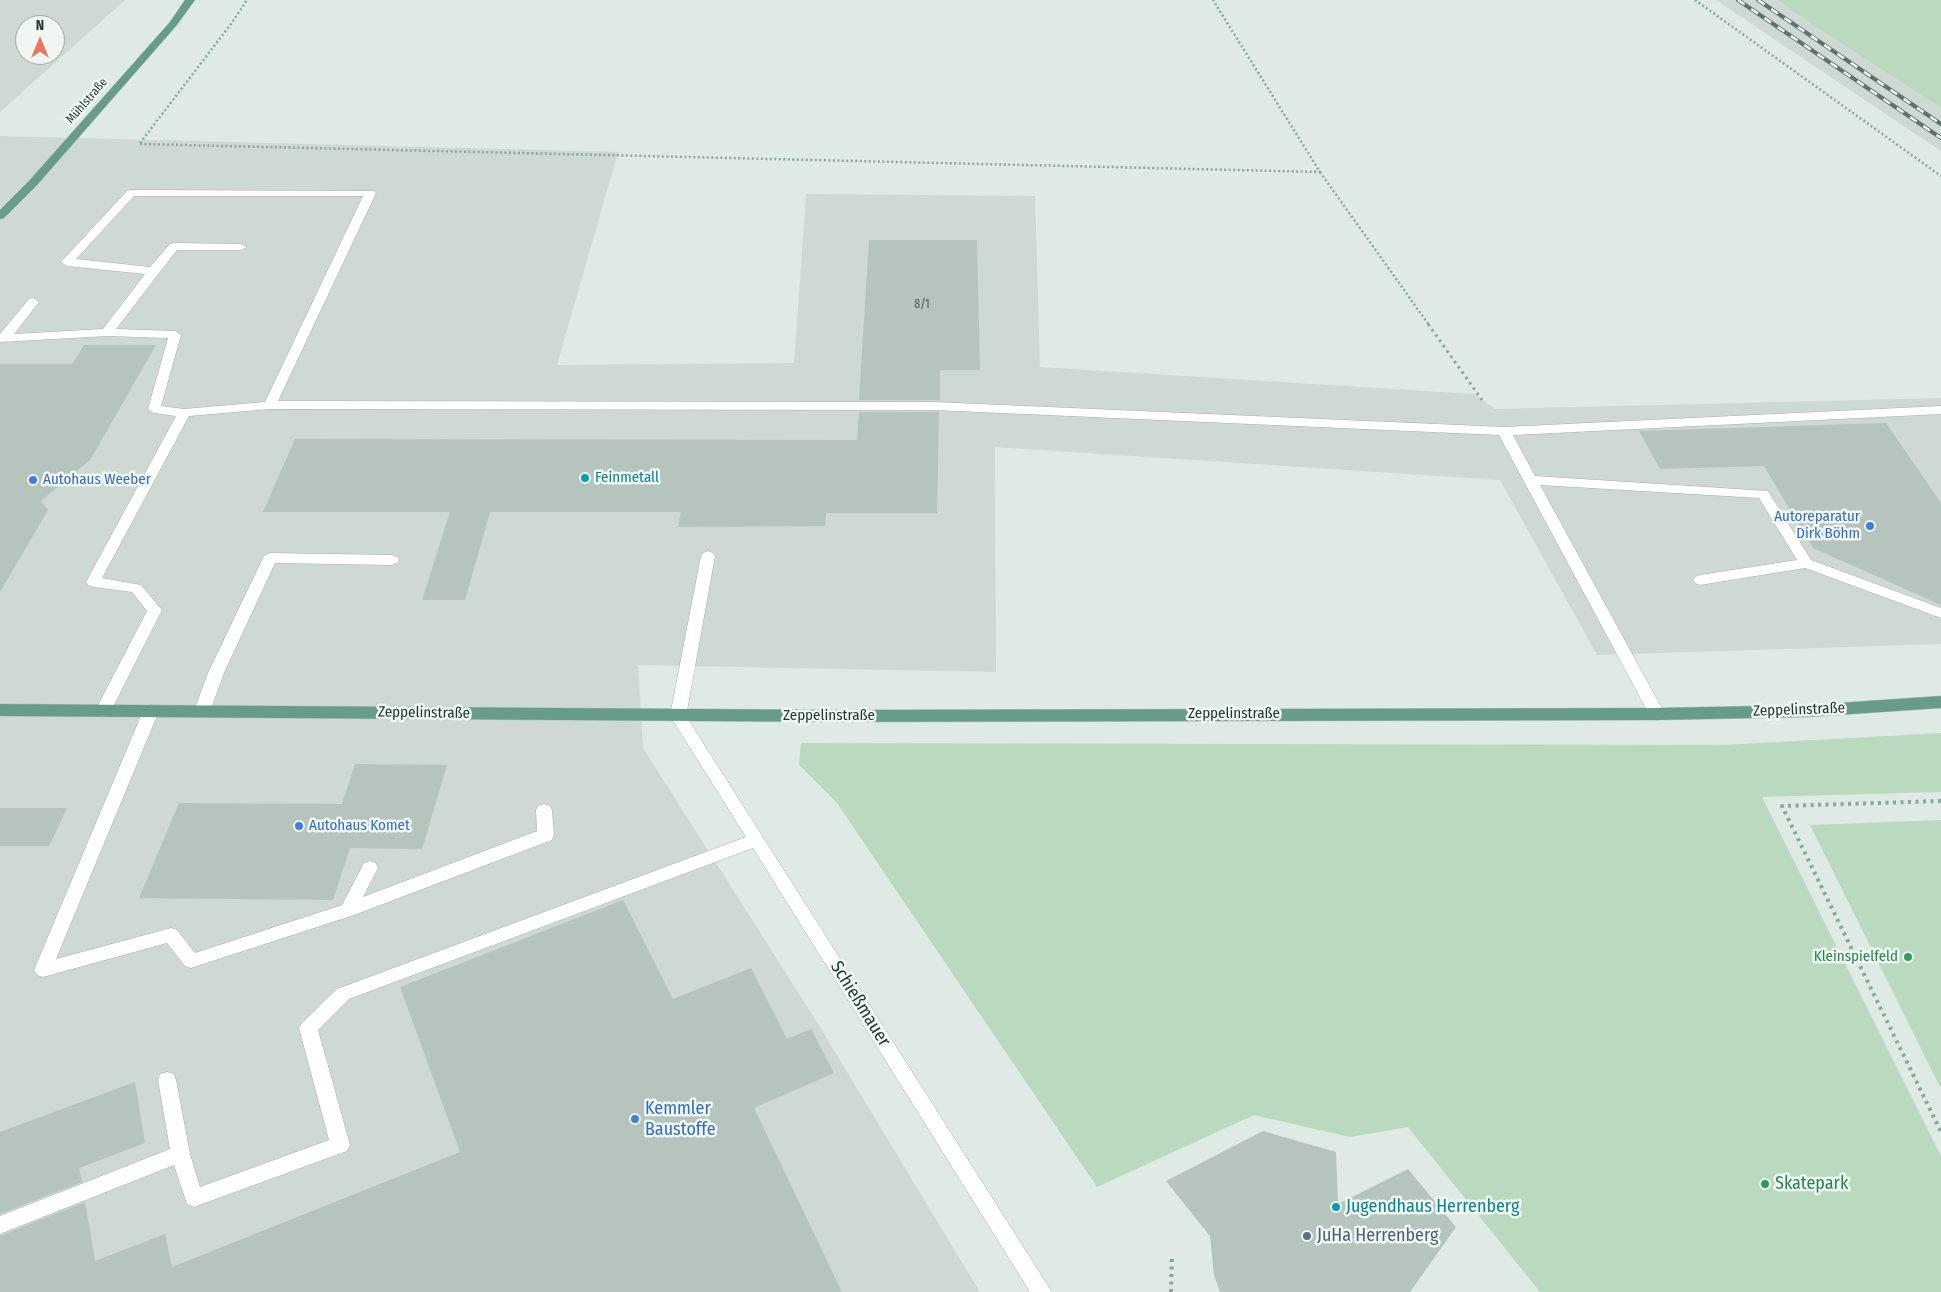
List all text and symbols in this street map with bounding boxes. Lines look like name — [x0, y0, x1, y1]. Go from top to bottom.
north arrow — [15, 15, 65, 65]
text: N — [36, 17, 44, 34]
street label: Mühlstraße — [63, 75, 111, 127]
house number: 8/1 — [914, 298, 930, 312]
place label: Feinmetall — [595, 469, 659, 487]
place label: Autohaus Weeber — [43, 471, 151, 489]
marker: Feinmetall — [579, 472, 591, 484]
marker: Autohaus Weeber — [27, 474, 39, 486]
place label: Autoreparatur Dirk Böhm — [1774, 508, 1860, 543]
marker: Autoreparatur Dirk Böhm — [1864, 520, 1876, 532]
street label: Zeppelinstraße — [1753, 699, 1845, 721]
street label: Zeppelinstraße — [378, 703, 470, 723]
street label: Zeppelinstraße — [1188, 705, 1280, 723]
street label: Zeppelinstraße — [783, 707, 875, 725]
place label: Autohaus Komet — [309, 817, 410, 835]
marker: Autohaus Komet — [293, 820, 305, 832]
place label: Kleinspielfeld — [1814, 948, 1898, 966]
marker: Kleinspielfeld — [1902, 951, 1914, 963]
street label: Schießmauer — [825, 957, 895, 1051]
place label: Kemmler Baustoffe — [645, 1098, 716, 1140]
marker: Kemmler Baustoffe — [629, 1113, 641, 1125]
place label: Skatepark — [1775, 1173, 1848, 1195]
marker: Skatepark — [1759, 1178, 1771, 1190]
place label: Jugendhaus Herrenberg — [1346, 1196, 1519, 1218]
marker: Jugendhaus Herrenberg — [1330, 1201, 1342, 1213]
place label: JuHa Herrenberg — [1317, 1225, 1438, 1247]
marker: JuHa Herrenberg — [1301, 1230, 1313, 1242]

